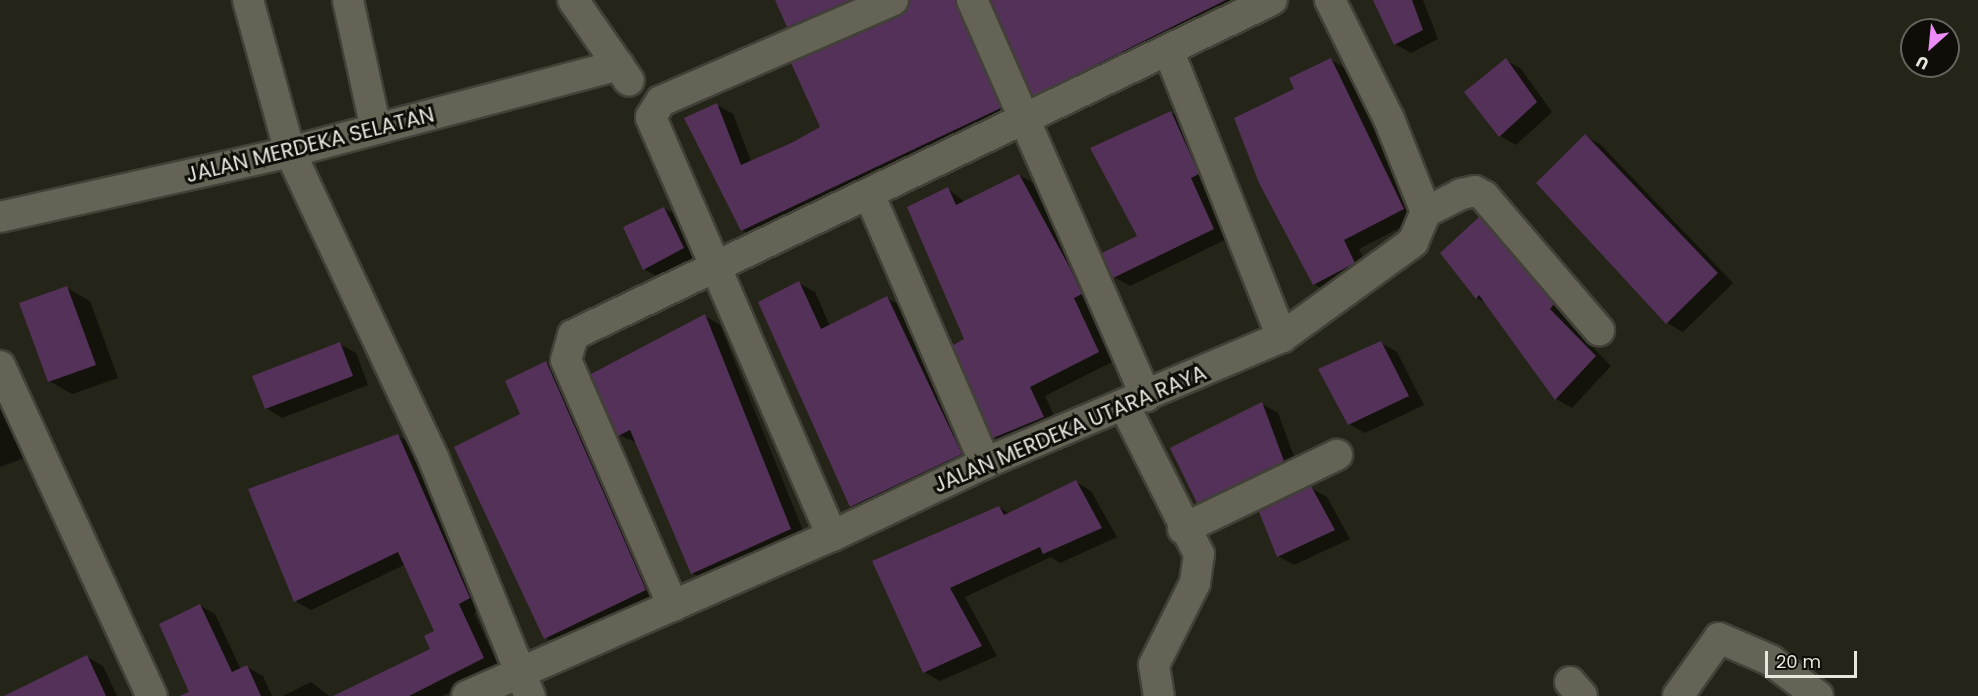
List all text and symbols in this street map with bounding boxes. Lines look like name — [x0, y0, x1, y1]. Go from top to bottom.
north arrow — [1900, 18, 1960, 78]
text: U — [1912, 50, 1933, 76]
street label: JALAN MERDEKA SELATAN — [183, 102, 437, 188]
street label: JALAN MERDEKA UTARA RAYA — [930, 360, 1210, 498]
scale bar — [1768, 639, 1860, 677]
text: 20 m — [1776, 649, 1821, 674]

